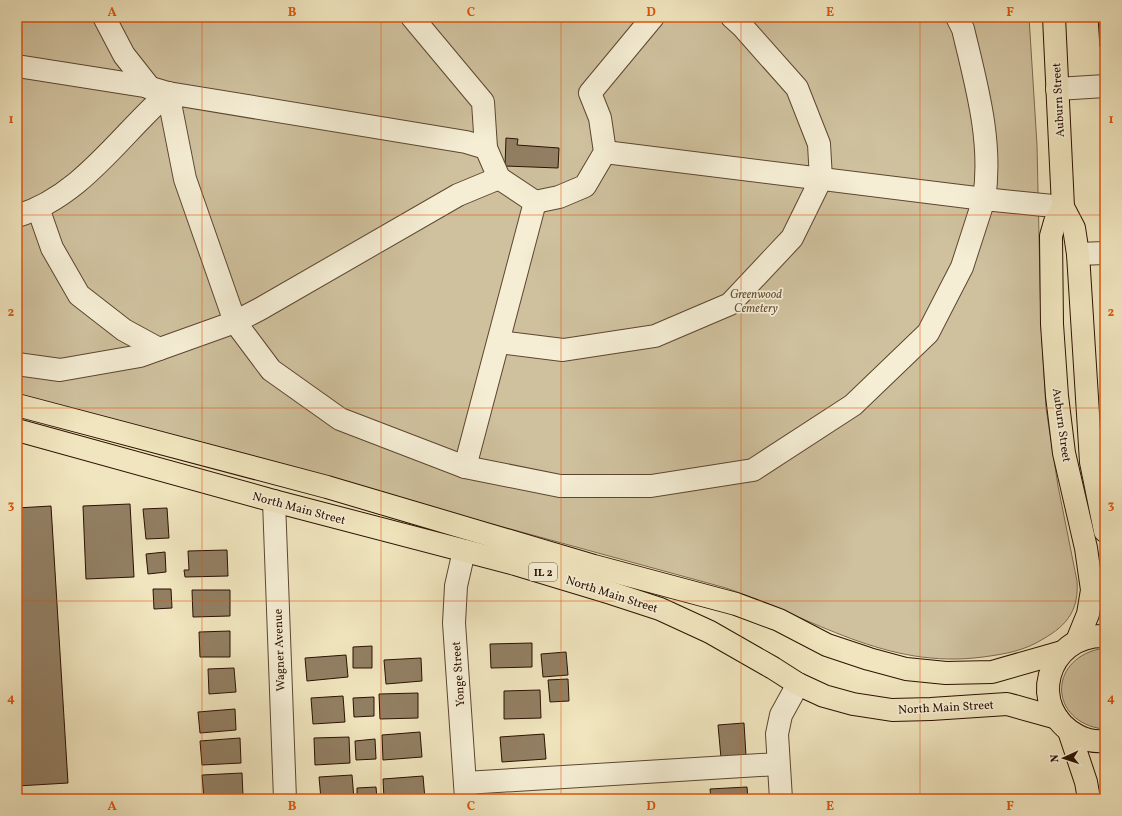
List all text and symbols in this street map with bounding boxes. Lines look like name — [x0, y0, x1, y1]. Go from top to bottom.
text: A — [107, 4, 117, 22]
text: B — [288, 4, 297, 22]
text: C — [467, 4, 475, 22]
text: D — [646, 4, 656, 22]
text: E — [826, 4, 834, 22]
text: F — [1006, 4, 1014, 22]
street label: Auburn Street — [1049, 62, 1069, 137]
text: 1 — [8, 111, 14, 129]
text: 1 — [1108, 111, 1114, 129]
park label: Greenwood Cemetery — [730, 287, 782, 317]
text: 2 — [8, 304, 15, 322]
text: 2 — [1108, 304, 1115, 322]
street label: Auburn Street — [1048, 387, 1074, 463]
street label: North Main Street — [250, 489, 347, 529]
text: 3 — [8, 497, 15, 515]
text: 3 — [1108, 497, 1115, 515]
road number: IL 2 — [529, 563, 557, 581]
street label: North Main Street — [564, 573, 660, 617]
street label: Wagner Avenue — [271, 608, 289, 692]
street label: Yonge Street — [449, 641, 469, 707]
text: 4 — [7, 690, 15, 708]
text: 4 — [1107, 690, 1115, 708]
street label: North Main Street — [898, 698, 994, 718]
north arrow — [1044, 738, 1084, 778]
text: N — [1048, 754, 1063, 763]
text: A — [107, 798, 117, 816]
text: B — [288, 798, 297, 816]
text: C — [467, 798, 475, 816]
text: D — [646, 798, 656, 816]
text: E — [826, 798, 834, 816]
text: F — [1006, 798, 1014, 816]

